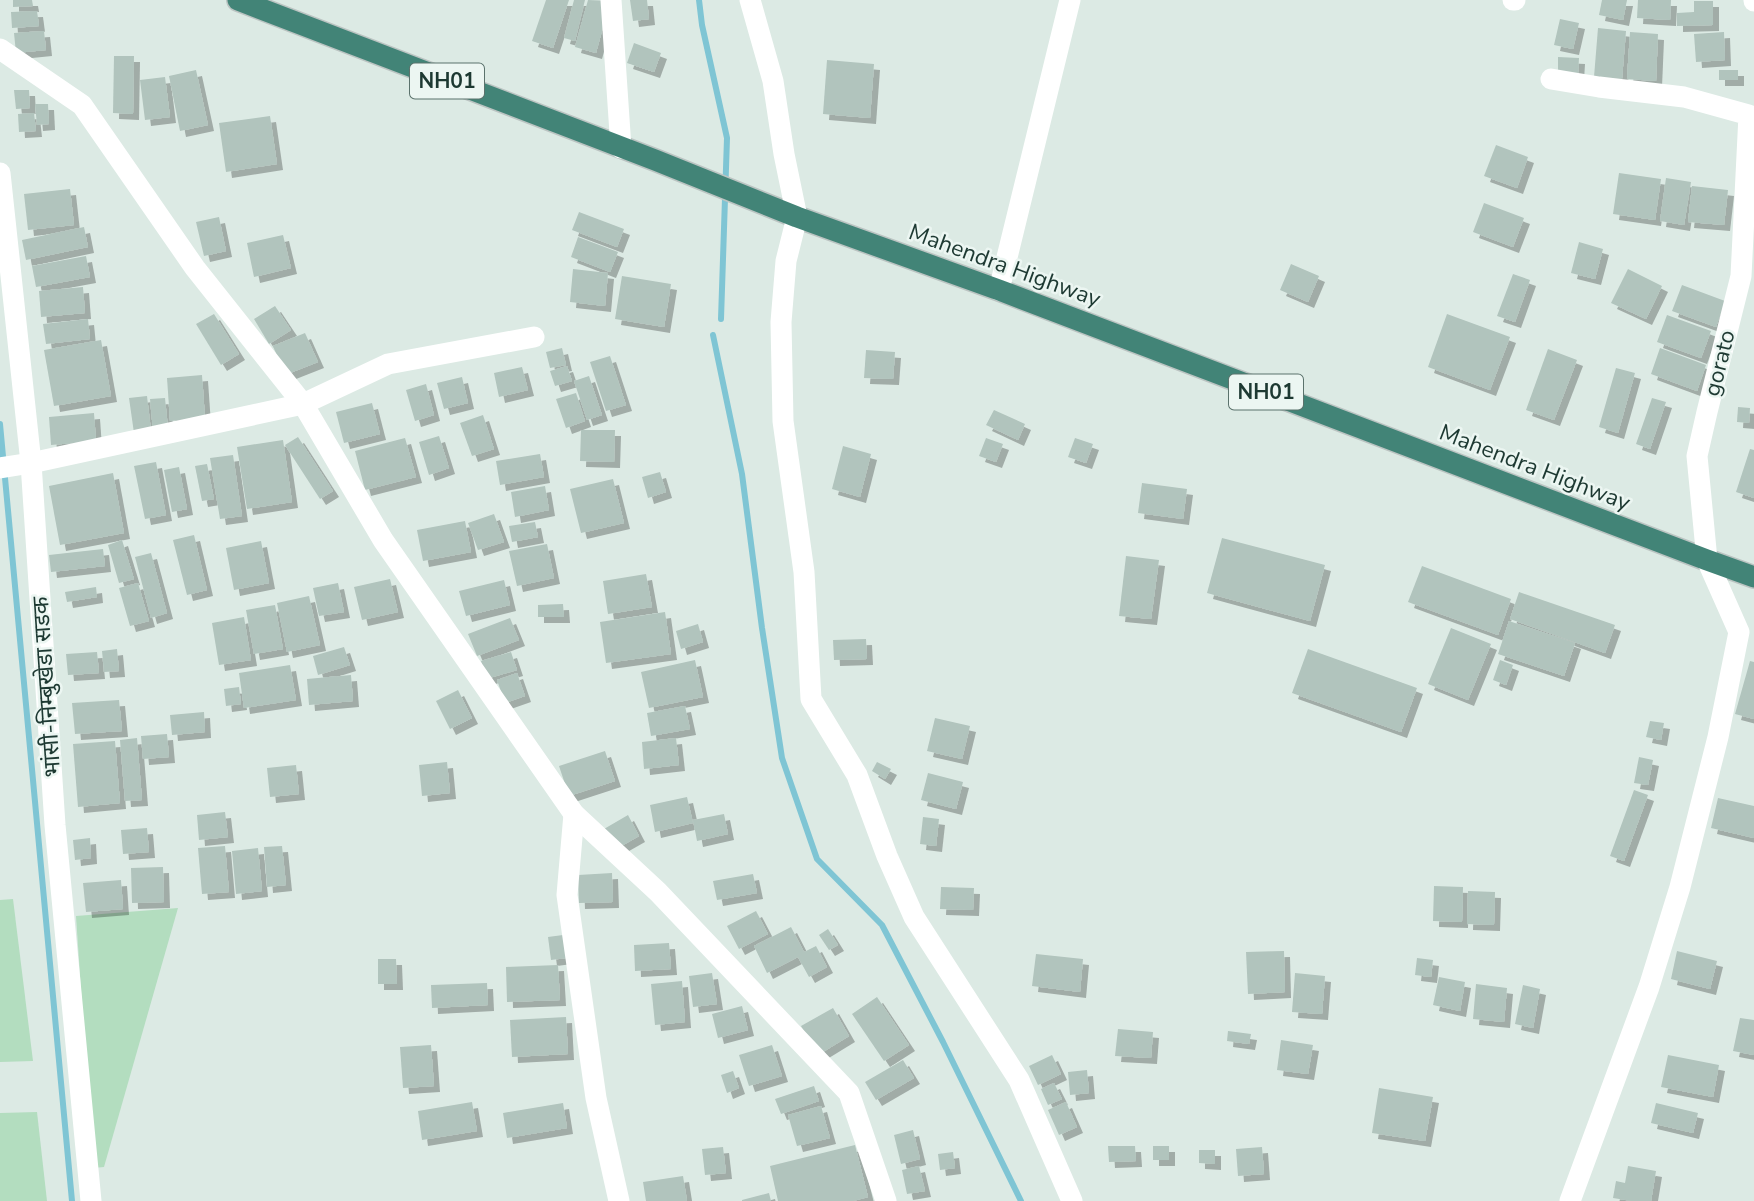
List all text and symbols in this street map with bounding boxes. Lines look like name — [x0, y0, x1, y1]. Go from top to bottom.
road number: NH01 — [410, 64, 484, 98]
street label: Mahendra Highway — [905, 216, 1105, 315]
street label: gorato — [1696, 327, 1743, 400]
road number: NH01 — [1229, 374, 1303, 410]
street label: Mahendra Highway — [1435, 417, 1635, 518]
street label: भांसी-निम्बुखेडा सडक — [25, 594, 68, 778]

